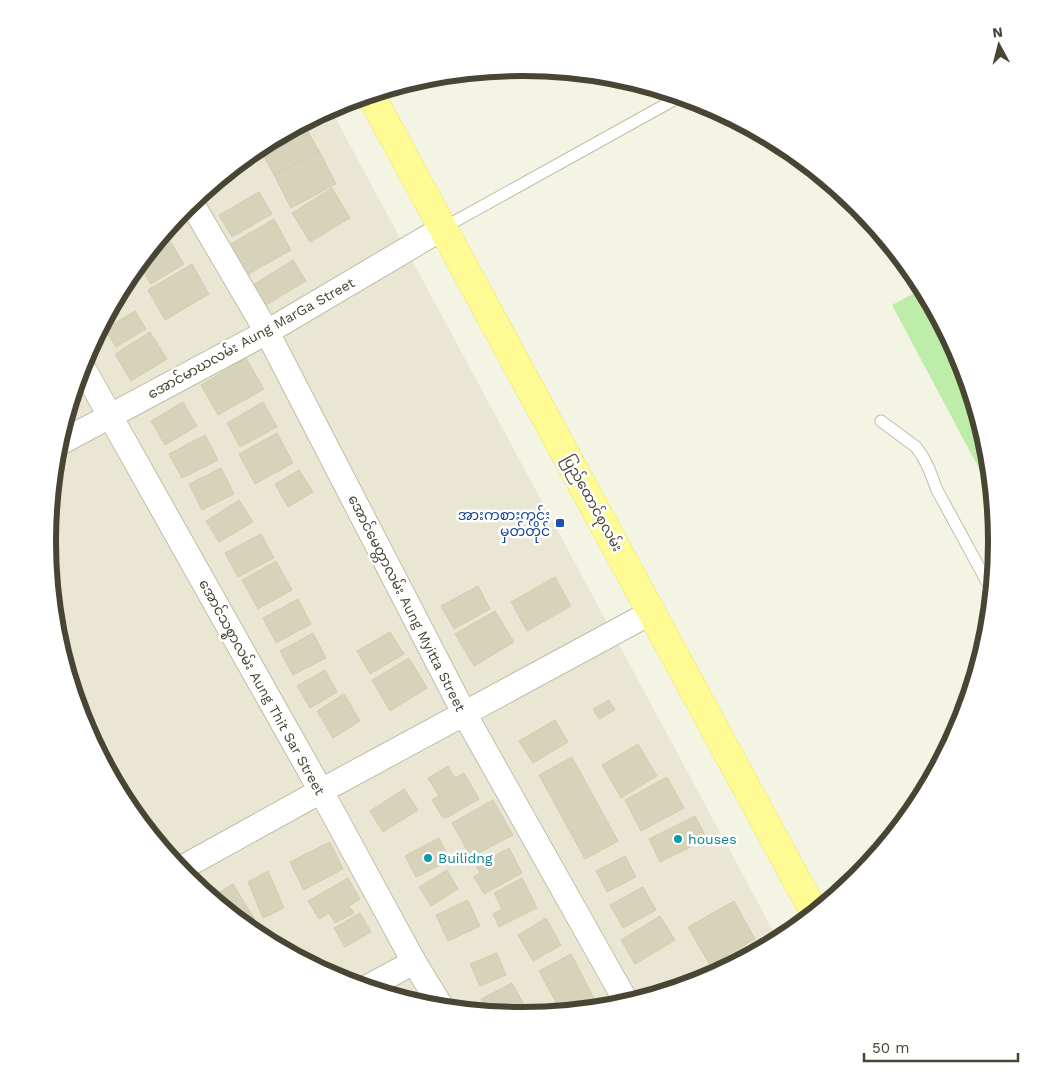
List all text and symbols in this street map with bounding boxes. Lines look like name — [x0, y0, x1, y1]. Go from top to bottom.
north arrow — [974, 20, 1024, 70]
text: N — [991, 24, 1004, 41]
street label: အောင်မာဃလမ်း Aung MarGa Street — [144, 272, 357, 402]
street label: ပြည်ထောင်စုလမ်း — [556, 451, 628, 556]
street label: အောင်မေတ္တာလမ်း Aung Myitta Street — [342, 491, 471, 716]
place label: အားကစားကွင်း မှတ်တိုင် — [458, 505, 550, 543]
marker: အားကစားကွင်း မှတ်တိုင် — [554, 517, 566, 529]
street label: အောင်သစ္စာလမ်း Aung Thit Sar Street — [192, 575, 330, 800]
place label: houses — [688, 831, 737, 847]
marker: houses — [672, 833, 684, 845]
place label: Builidng — [438, 850, 493, 866]
marker: Builidng — [422, 852, 434, 864]
scale bar — [864, 1030, 1018, 1062]
text: 50 m — [872, 1039, 909, 1057]

